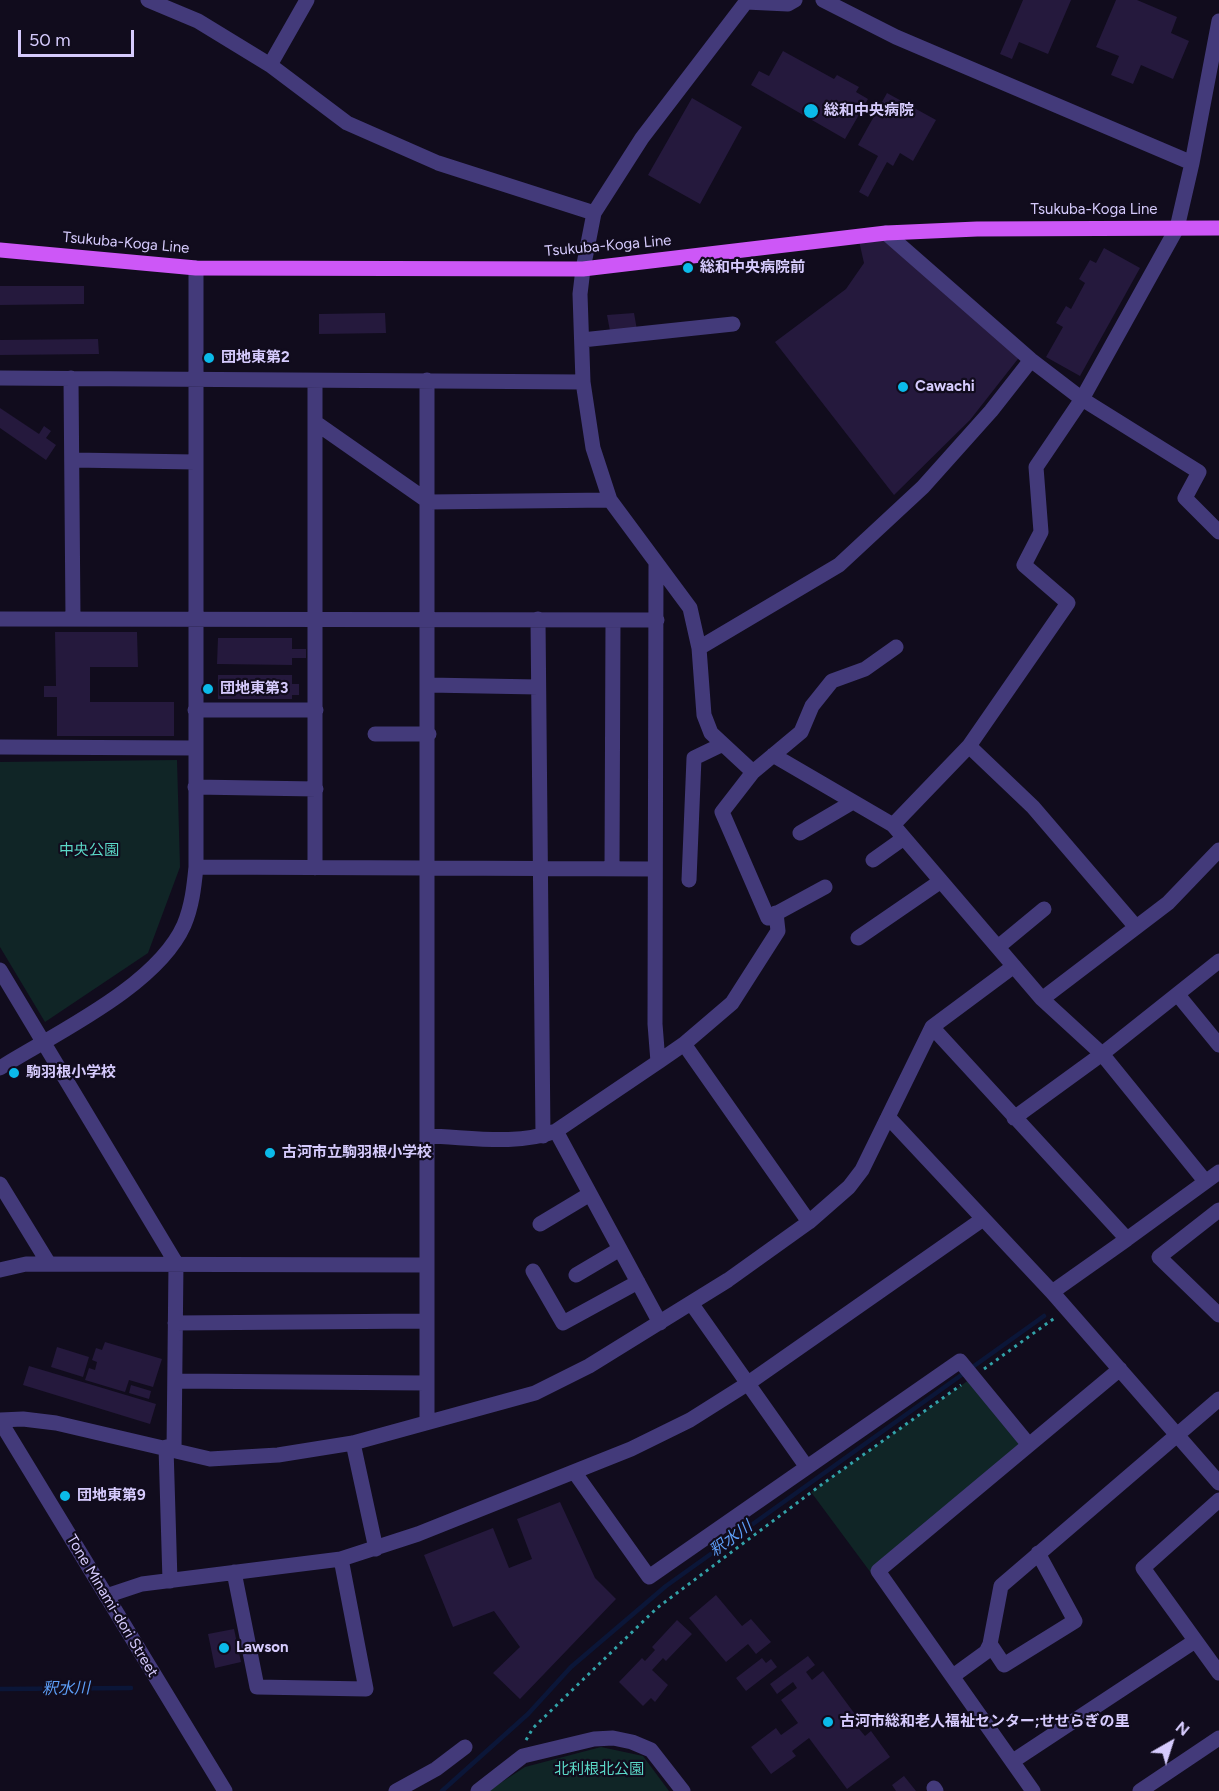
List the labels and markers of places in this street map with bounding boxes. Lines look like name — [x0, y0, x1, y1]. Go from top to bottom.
marker: 総和中央病院 — [802, 102, 820, 120]
place label: 総和中央病院 — [824, 102, 914, 120]
place label: 総和中央病院前 — [700, 259, 805, 277]
marker: 総和中央病院前 — [681, 261, 695, 275]
place label: 団地東第2 — [221, 349, 290, 367]
marker: 団地東第2 — [202, 351, 216, 365]
place label: Cawachi — [915, 378, 975, 396]
marker: Cawachi — [896, 380, 910, 394]
place label: 団地東第3 — [220, 680, 288, 698]
marker: 団地東第3 — [201, 682, 215, 696]
place label: 駒羽根小学校 — [26, 1064, 116, 1082]
marker: 駒羽根小学校 — [7, 1066, 21, 1080]
place label: 古河市立駒羽根小学校 — [282, 1144, 432, 1162]
marker: 古河市立駒羽根小学校 — [263, 1146, 277, 1160]
place label: 団地東第9 — [77, 1487, 146, 1505]
marker: 団地東第9 — [58, 1489, 72, 1503]
place label: Lawson — [236, 1639, 289, 1657]
marker: Lawson — [217, 1641, 231, 1655]
place label: 古河市総和老人福祉センター;せせらぎの里 — [840, 1713, 1130, 1731]
marker: 古河市総和老人福祉センター;せせらぎの里 — [821, 1715, 835, 1729]

